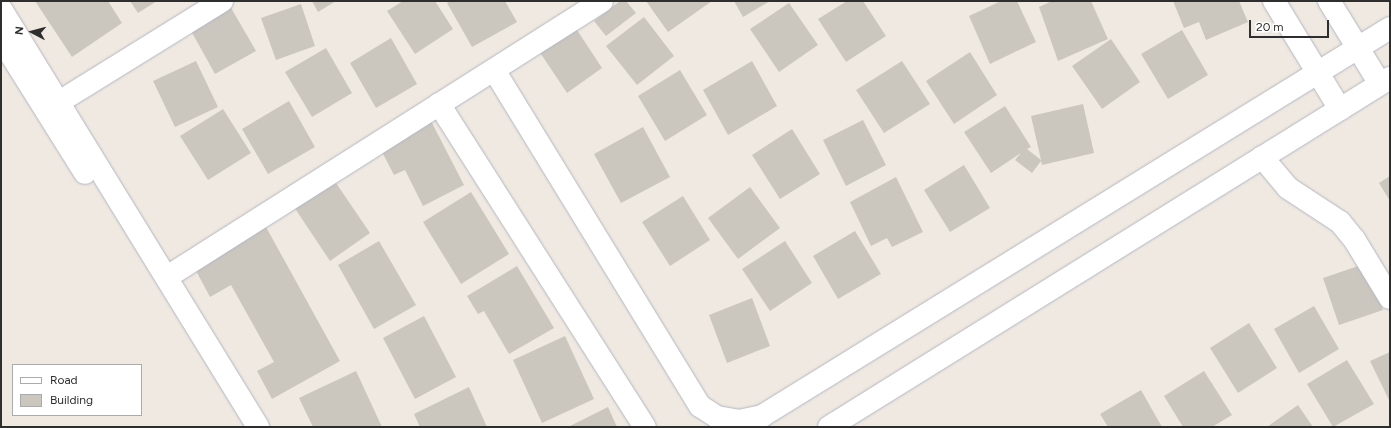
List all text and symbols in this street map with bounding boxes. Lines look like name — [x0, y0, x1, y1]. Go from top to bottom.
north arrow — [12, 12, 52, 52]
scale bar — [1251, 12, 1331, 38]
text: 20 m — [1256, 20, 1284, 34]
text: N — [13, 26, 26, 36]
legend — [12, 364, 142, 416]
text: Road — [50, 373, 78, 387]
text: Building — [50, 393, 93, 407]

